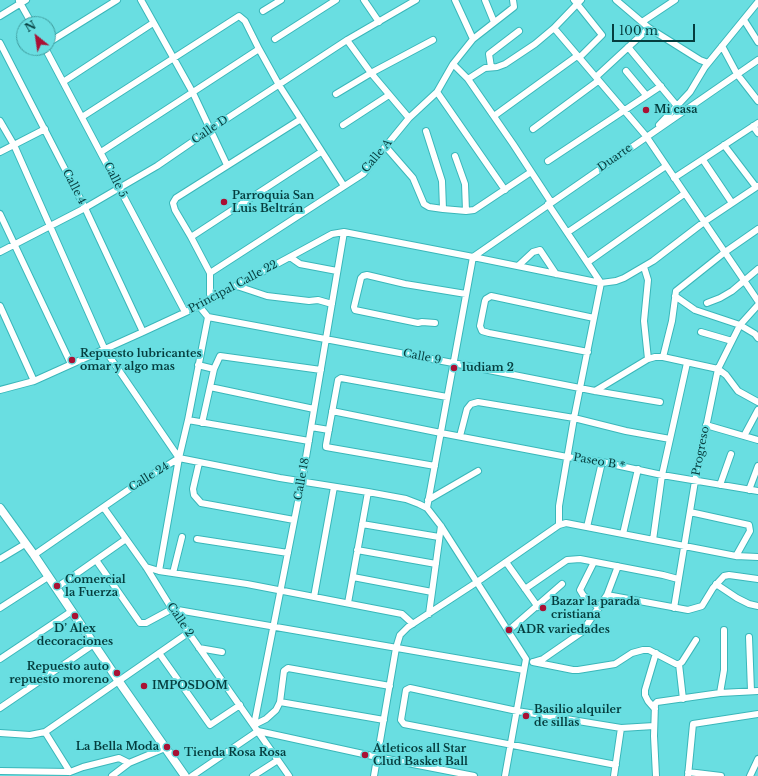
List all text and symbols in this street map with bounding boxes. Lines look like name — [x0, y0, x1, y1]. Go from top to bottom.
north arrow — [16, 16, 56, 56]
scale bar — [614, 16, 697, 42]
text: N — [23, 18, 38, 35]
text: 100 m — [619, 23, 658, 38]
place label: Mi casa — [654, 103, 697, 117]
marker: Mi casa — [641, 105, 651, 115]
street label: Calle D — [189, 113, 231, 147]
street label: Calle A — [359, 136, 395, 176]
street label: Duarte — [595, 141, 635, 175]
street label: Calle 5 — [101, 160, 129, 200]
street label: Calle 4 — [60, 167, 88, 207]
place label: Parroquia San Luis Beltrán — [232, 189, 314, 215]
marker: Parroquia San Luis Beltrán — [219, 197, 229, 207]
street label: Principal Calle 22 — [186, 258, 280, 316]
place label: Repuesto lubricantes omar y algo mas — [80, 347, 202, 373]
street label: Calle 9 — [402, 347, 442, 367]
marker: Repuesto lubricantes omar y algo mas — [67, 355, 77, 365]
place label: ludiam 2 — [462, 361, 514, 375]
marker: ludiam 2 — [449, 363, 459, 373]
street label: Progreso — [690, 425, 712, 477]
street label: Paseo B * — [572, 451, 626, 473]
street label: Calle 18 — [292, 457, 312, 501]
street label: Calle 24 — [127, 460, 171, 494]
place label: Comercial la Fuerza — [65, 573, 126, 599]
marker: Comercial la Fuerza — [52, 581, 62, 591]
place label: Bazar la parada cristiana — [551, 595, 640, 621]
street label: Calle 2 — [164, 600, 196, 640]
marker: Bazar la parada cristiana — [538, 603, 548, 613]
marker: D’ Alex decoraciones — [70, 611, 80, 621]
place label: D’ Alex decoraciones — [37, 622, 113, 648]
place label: ADR variedades — [517, 623, 610, 637]
marker: ADR variedades — [504, 625, 514, 635]
place label: Repuesto auto repuesto moreno — [9, 660, 109, 686]
marker: Repuesto auto repuesto moreno — [112, 668, 122, 678]
place label: IMPOSDOM — [152, 679, 228, 693]
marker: IMPOSDOM — [139, 681, 149, 691]
place label: Basilio alquiler de sillas — [534, 703, 621, 729]
marker: Basilio alquiler de sillas — [521, 711, 531, 721]
place label: La Bella Moda — [76, 740, 159, 754]
marker: La Bella Moda — [162, 742, 172, 752]
place label: Atleticos all Star Clud Basket Ball — [373, 742, 468, 768]
place label: Tienda Rosa Rosa — [184, 746, 286, 760]
marker: Tienda Rosa Rosa — [171, 748, 181, 758]
marker: Atleticos all Star Clud Basket Ball — [360, 750, 370, 760]

